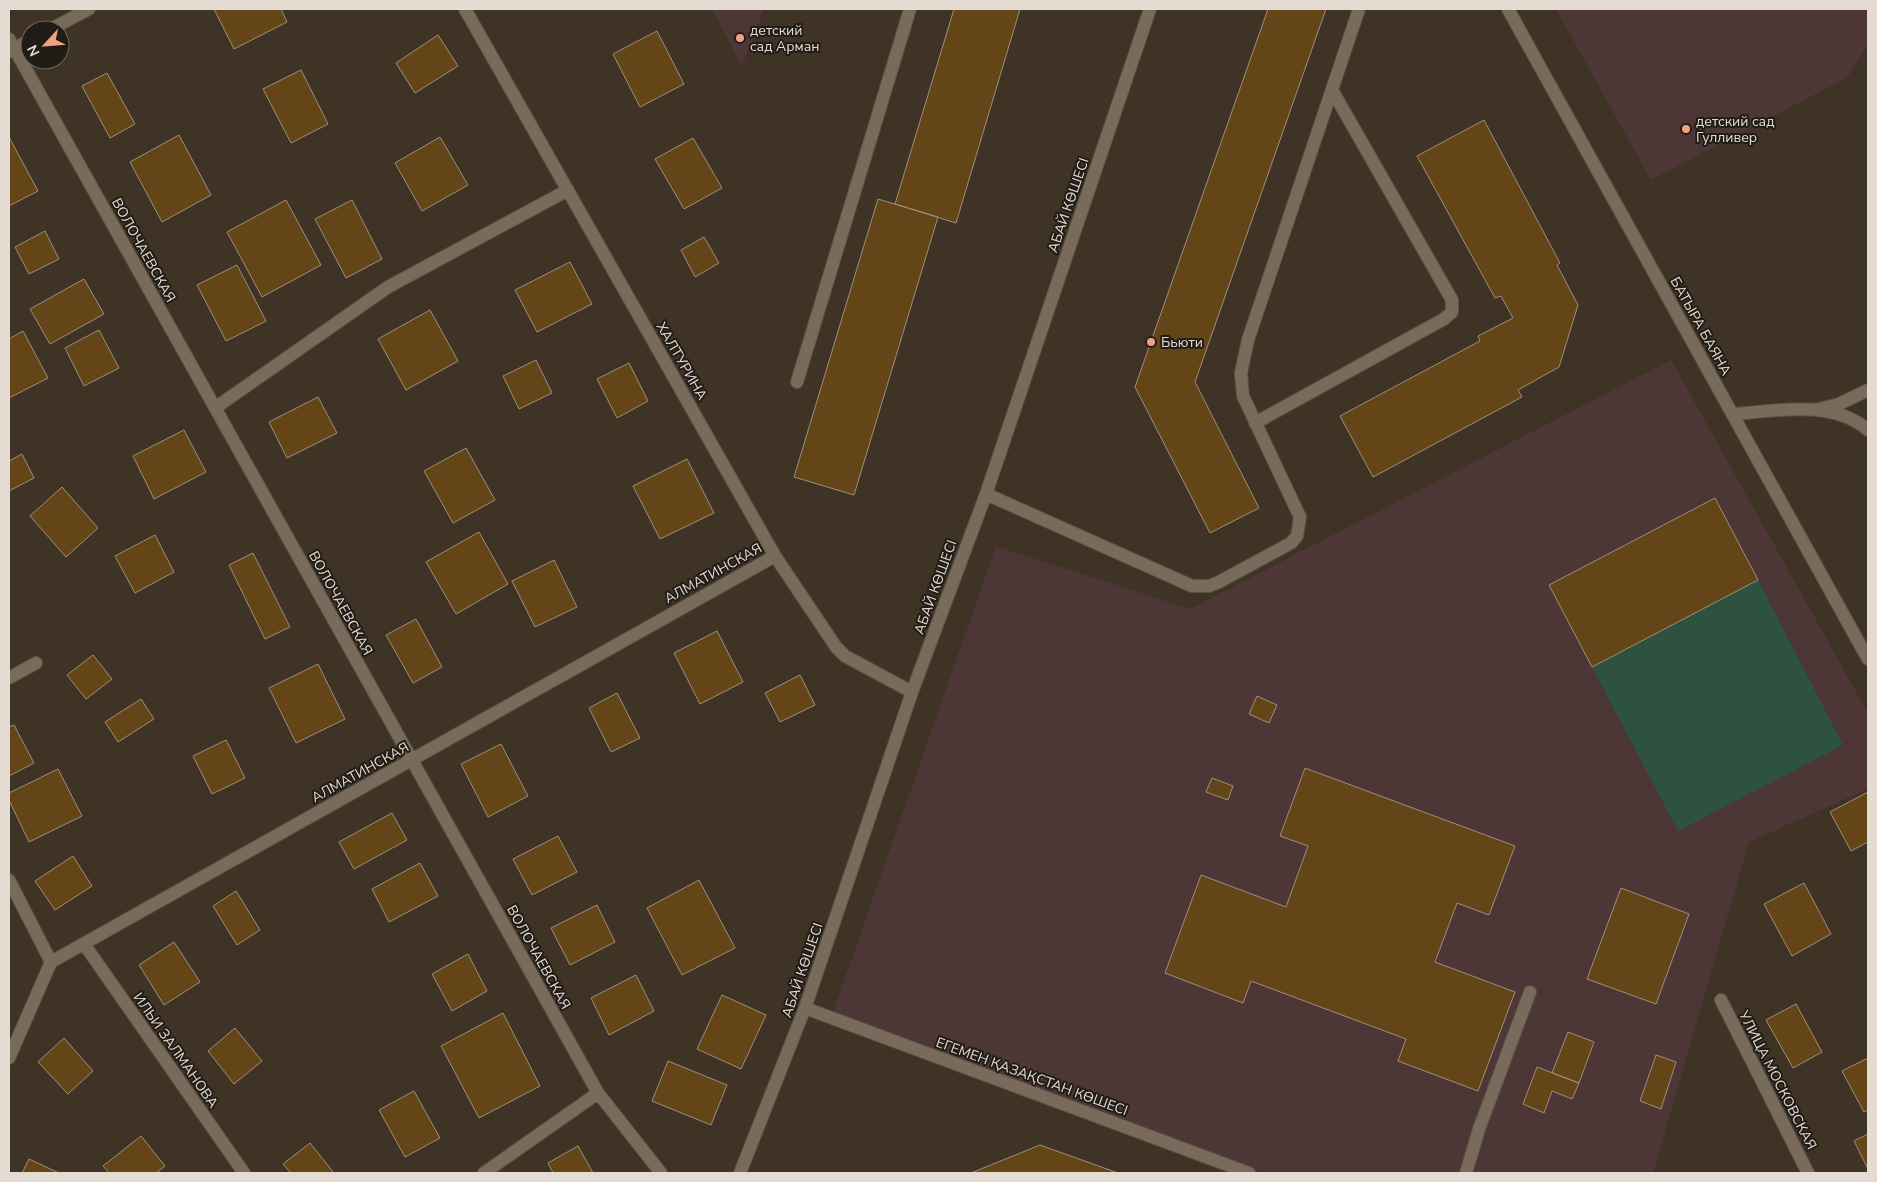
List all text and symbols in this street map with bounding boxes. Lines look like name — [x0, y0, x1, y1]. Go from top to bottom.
north arrow — [20, 20, 70, 70]
place label: детский сад Арман — [750, 21, 820, 56]
marker: детский сад Арман — [734, 32, 746, 44]
text: N — [23, 42, 45, 59]
place label: детский сад Гулливер — [1696, 112, 1774, 147]
marker: детский сад Гулливер — [1680, 123, 1692, 135]
street label: АБАЙ КӨШЕСІ — [1043, 155, 1094, 255]
street label: ВОЛОЧАЕВСКАЯ — [107, 195, 180, 306]
street label: БАТЫРА БАЯНА — [1666, 274, 1736, 379]
street label: ХАЛТУРИНА — [652, 319, 712, 404]
place label: Бьюти — [1161, 333, 1203, 352]
marker: Бьюти — [1145, 336, 1157, 348]
street label: АБАЙ КӨШЕСІ — [910, 537, 961, 637]
street label: АЛМАТИНСКАЯ — [661, 539, 765, 608]
street label: ВОЛОЧАЕВСКАЯ — [304, 548, 377, 659]
street label: АЛМАТИНСКАЯ — [308, 738, 412, 807]
street label: ВОЛОЧАЕВСКАЯ — [502, 902, 575, 1013]
street label: АБАЙ КӨШЕСІ — [777, 920, 828, 1020]
street label: ИЛЬИ ЗАЛМАНОВА — [129, 989, 223, 1112]
street label: УЛИЦА МОСКОВСКАЯ — [1734, 1007, 1821, 1153]
street label: ЕГЕМЕН ҚАЗАҚСТАН КӨШЕСІ — [933, 1033, 1130, 1120]

